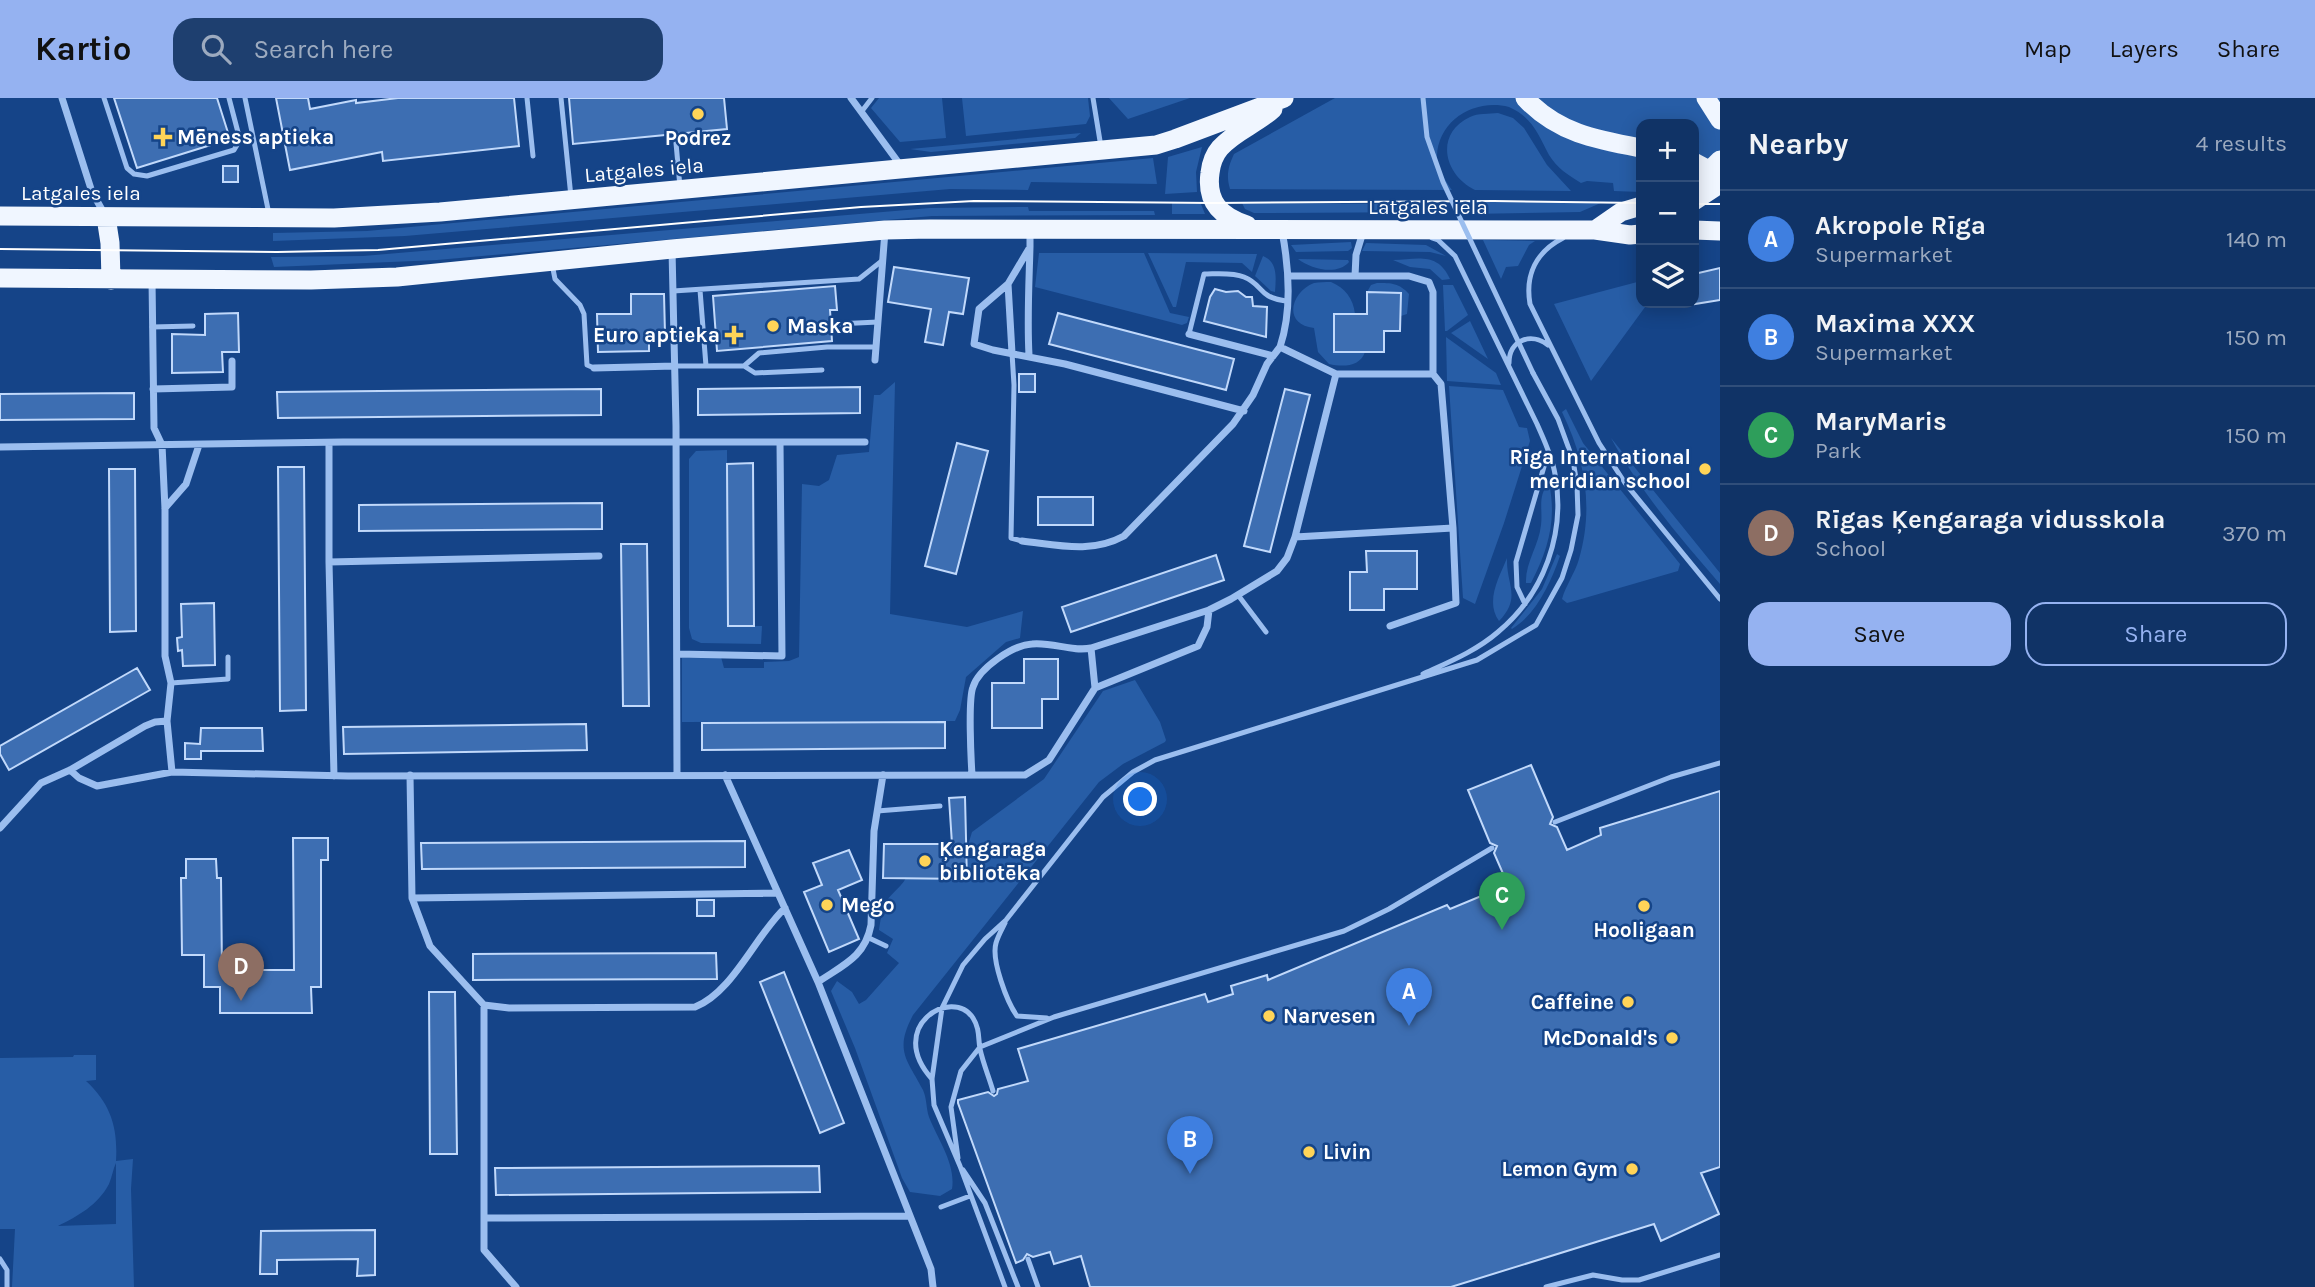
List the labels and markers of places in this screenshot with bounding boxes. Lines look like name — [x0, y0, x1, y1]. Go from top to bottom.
marker: Podrez — [690, 106, 706, 122]
place label: Mēness aptieka — [177, 125, 334, 149]
place label: Podrez — [665, 126, 731, 150]
marker: Mēness aptieka — [155, 129, 171, 145]
place label: Maska — [787, 314, 853, 338]
marker: Maska — [765, 318, 781, 334]
place label: Euro aptieka — [593, 323, 720, 347]
marker: Euro aptieka — [726, 327, 742, 343]
place label: Rīga International meridian school — [1509, 445, 1691, 493]
marker: Rīga International meridian school — [1697, 461, 1713, 477]
place label: Ķengaraga bibliotēka — [939, 837, 1047, 885]
marker: Ķengaraga bibliotēka — [917, 853, 933, 869]
pin: C — [1479, 872, 1525, 930]
place label: Mego — [841, 893, 895, 917]
marker: Mego — [819, 897, 835, 913]
marker: Hooligaan — [1636, 898, 1652, 914]
place label: Hooligaan — [1593, 918, 1695, 942]
pin: D — [218, 943, 264, 1001]
pin: A — [1386, 968, 1432, 1026]
place label: Caffeine — [1531, 990, 1614, 1014]
marker: Caffeine — [1620, 994, 1636, 1010]
place label: Narvesen — [1283, 1004, 1376, 1028]
marker: Narvesen — [1261, 1008, 1277, 1024]
place label: McDonald's — [1543, 1026, 1658, 1050]
marker: McDonald's — [1664, 1030, 1680, 1046]
pin: B — [1167, 1116, 1213, 1174]
place label: Livin — [1323, 1140, 1371, 1164]
marker: Livin — [1301, 1144, 1317, 1160]
place label: Lemon Gym — [1502, 1157, 1618, 1181]
marker: Lemon Gym — [1624, 1161, 1640, 1177]

